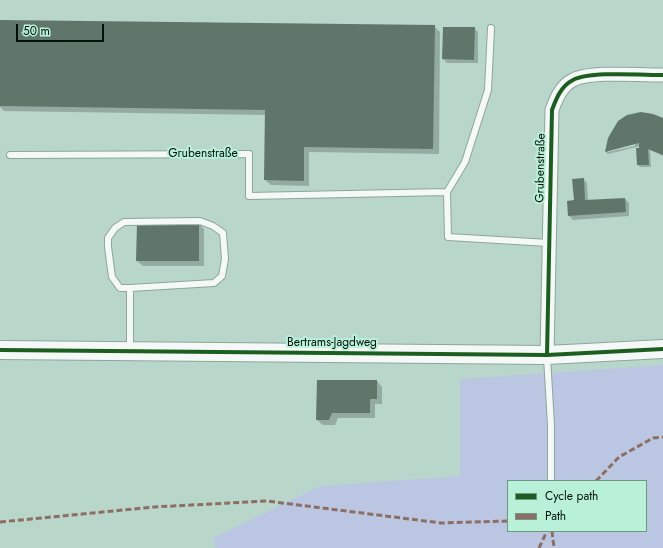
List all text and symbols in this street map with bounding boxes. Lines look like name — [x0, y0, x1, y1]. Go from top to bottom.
scale bar — [18, 16, 106, 42]
text: 50 m — [23, 22, 50, 40]
street label: Grubenstraße — [533, 133, 549, 203]
street label: Grubenstraße — [168, 147, 238, 161]
street label: Bertrams-Jagdweg — [287, 336, 377, 350]
legend — [507, 480, 647, 532]
text: Cycle path — [545, 487, 598, 505]
text: Path — [545, 507, 566, 525]

